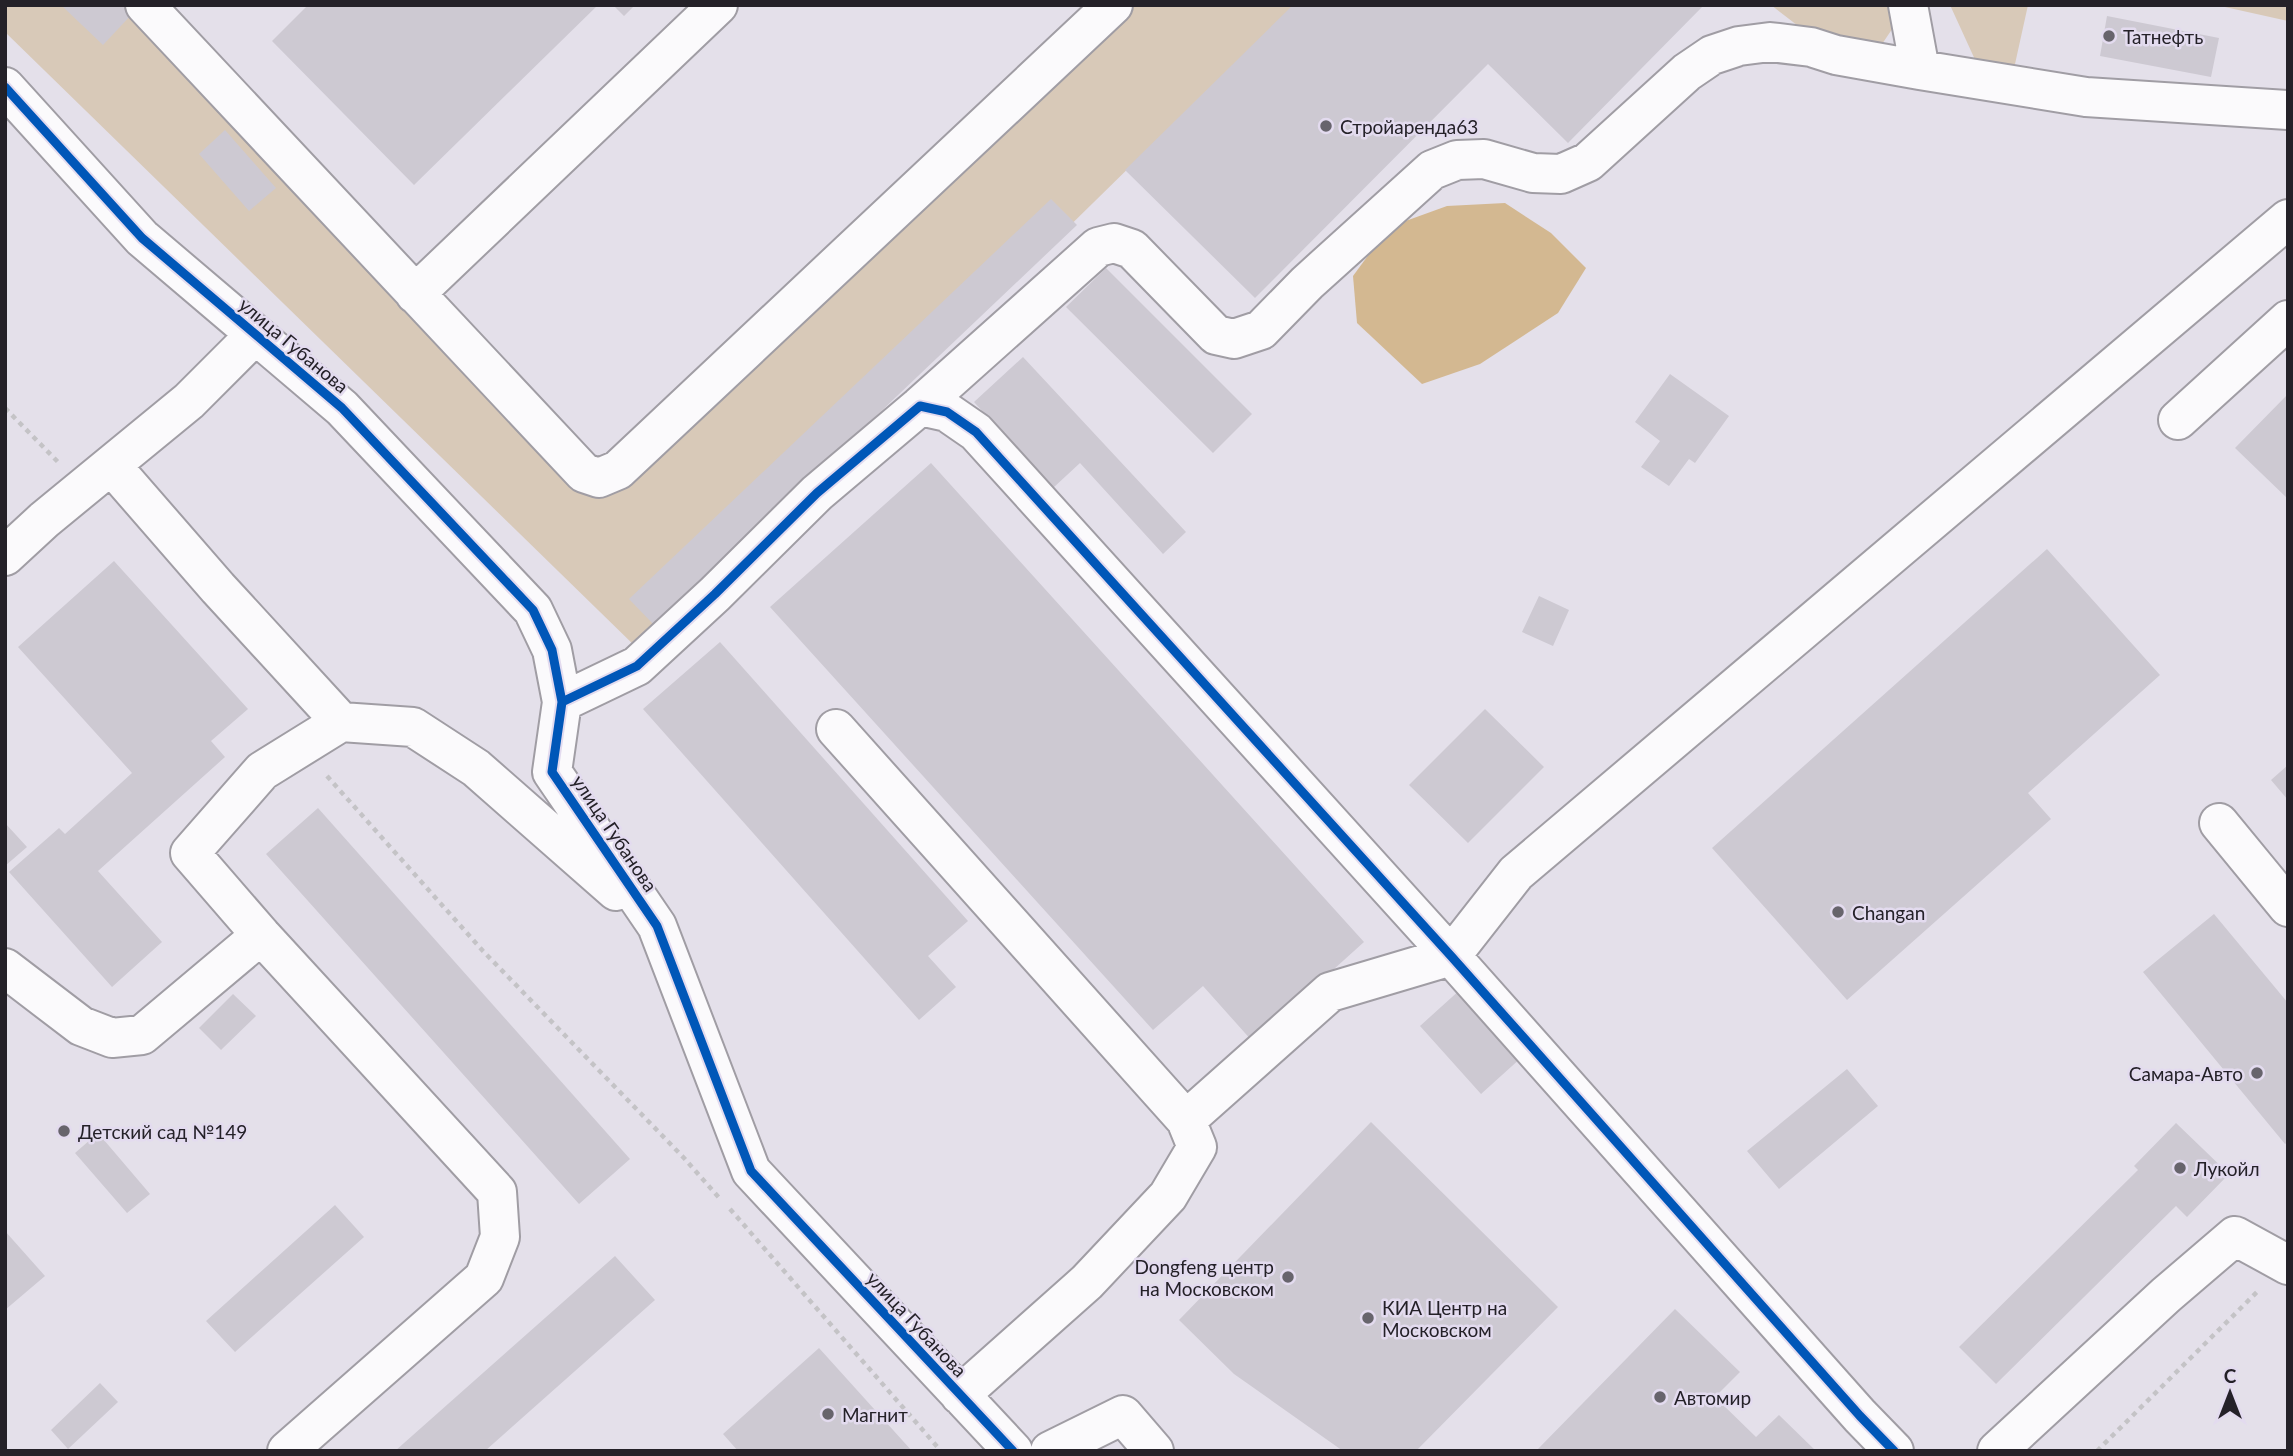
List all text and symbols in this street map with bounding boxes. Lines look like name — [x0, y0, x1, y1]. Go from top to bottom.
place label: Татнефть — [2123, 25, 2203, 48]
marker: Татнефть — [2101, 28, 2117, 44]
place label: Стройаренда63 — [1340, 115, 1478, 138]
marker: Стройаренда63 — [1318, 118, 1334, 134]
street label: улица Губанова — [235, 293, 353, 397]
street label: улица Губанова — [567, 770, 663, 896]
place label: Changan — [1852, 901, 1925, 924]
marker: Changan — [1830, 904, 1846, 920]
place label: Самара-Авто — [2129, 1062, 2243, 1085]
marker: Самара-Авто — [2249, 1065, 2265, 1081]
place label: Детский сад №149 — [78, 1120, 247, 1143]
marker: Детский сад №149 — [56, 1123, 72, 1139]
place label: Лукойл — [2193, 1157, 2260, 1180]
marker: Лукойл — [2172, 1160, 2188, 1176]
place label: Dongfeng центр на Московском — [1134, 1255, 1274, 1300]
street label: улица Губанова — [862, 1266, 972, 1382]
marker: Dongfeng центр на Московском — [1280, 1269, 1296, 1285]
place label: КИА Центр на Московском — [1382, 1296, 1507, 1341]
marker: КИА Центр на Московском — [1360, 1310, 1376, 1326]
north arrow — [2195, 1358, 2265, 1428]
text: С — [2224, 1364, 2237, 1387]
place label: Автомир — [1674, 1386, 1751, 1409]
marker: Автомир — [1652, 1389, 1668, 1405]
place label: Магнит — [842, 1403, 908, 1426]
marker: Магнит — [820, 1406, 836, 1422]

